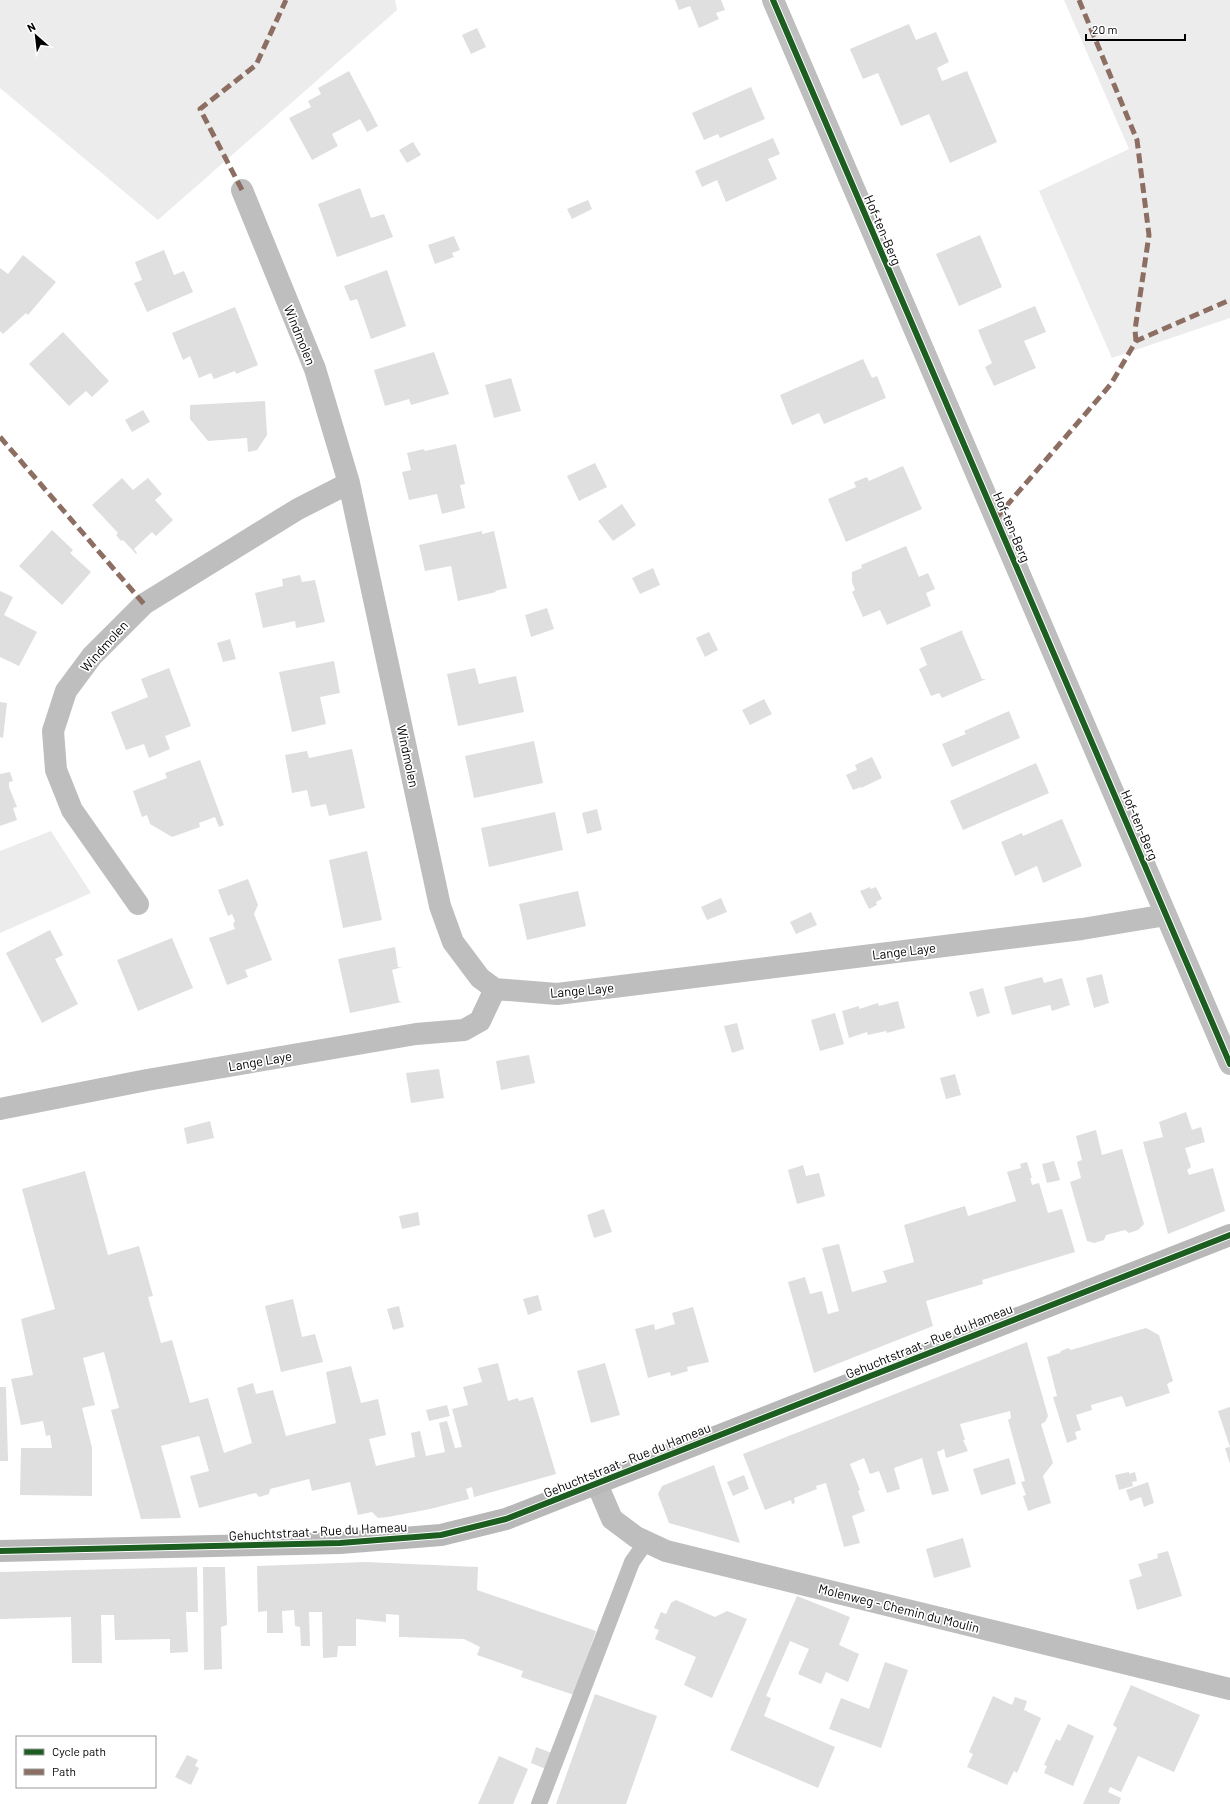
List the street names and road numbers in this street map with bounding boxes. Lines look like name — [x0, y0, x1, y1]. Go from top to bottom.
street label: Hof-ten-Berg — [861, 192, 905, 268]
street label: Windmolen — [281, 303, 319, 367]
street label: Hof-ten-Berg — [990, 489, 1034, 565]
street label: Windmolen — [77, 617, 131, 675]
street label: Windmolen — [394, 723, 422, 789]
street label: Hof-ten-Berg — [1118, 787, 1162, 863]
street label: Lange Laye — [871, 939, 937, 963]
street label: Lange Laye — [549, 979, 615, 1001]
street label: Lange Laye — [227, 1048, 293, 1074]
street label: Gehuchtstraat - Rue du Hameau — [843, 1300, 1015, 1382]
street label: Gehuchtstraat - Rue du Hameau — [541, 1419, 713, 1501]
street label: Gehuchtstraat - Rue du Hameau — [228, 1518, 408, 1544]
street label: Molenweg - Chemin du Moulin — [817, 1580, 981, 1636]

